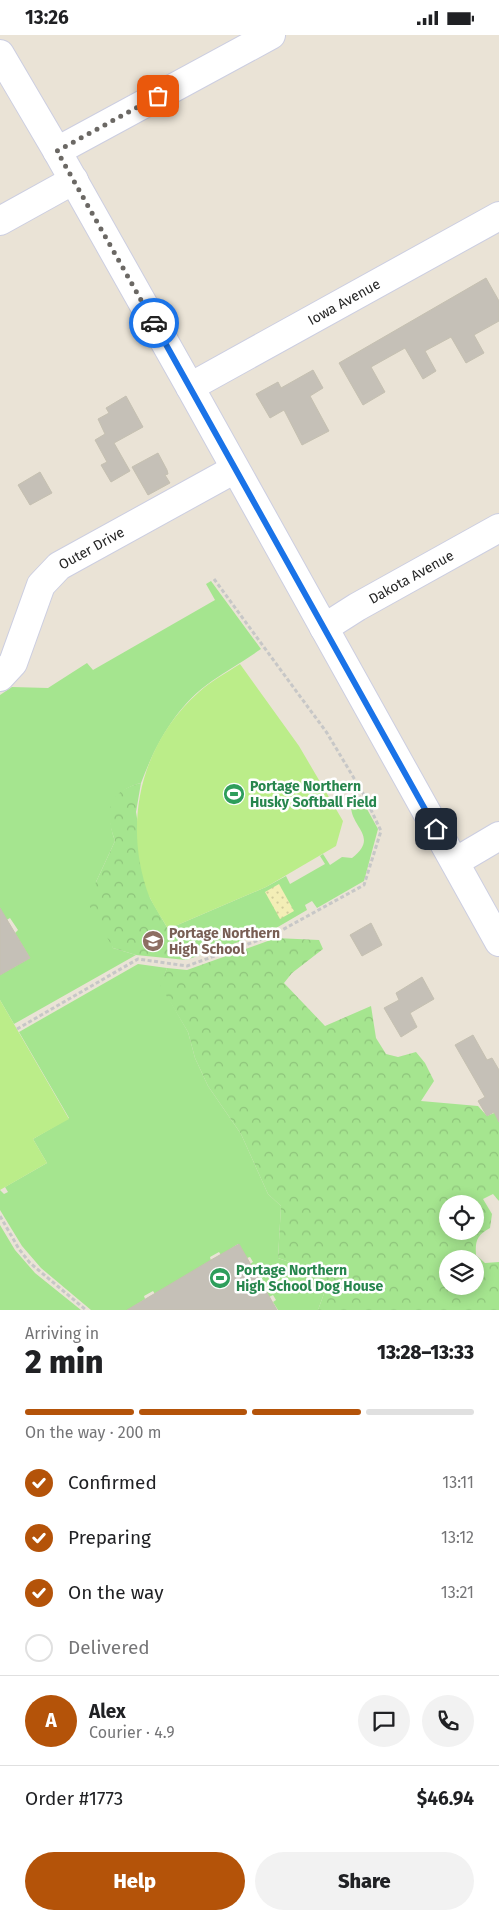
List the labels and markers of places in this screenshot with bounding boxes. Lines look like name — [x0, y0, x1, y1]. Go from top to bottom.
pin — [137, 75, 179, 117]
place label: Portage Northern Husky Softball Field — [250, 778, 377, 811]
sports icon: Portage Northern Husky Softball Field — [222, 782, 246, 806]
pin — [415, 808, 457, 850]
place label: Portage Northern High School — [169, 925, 280, 958]
school or university icon: Portage Northern High School — [141, 929, 165, 953]
place label: Portage Northern High School Dog House — [236, 1262, 384, 1295]
sports icon: Portage Northern High School Dog House — [208, 1266, 232, 1290]

